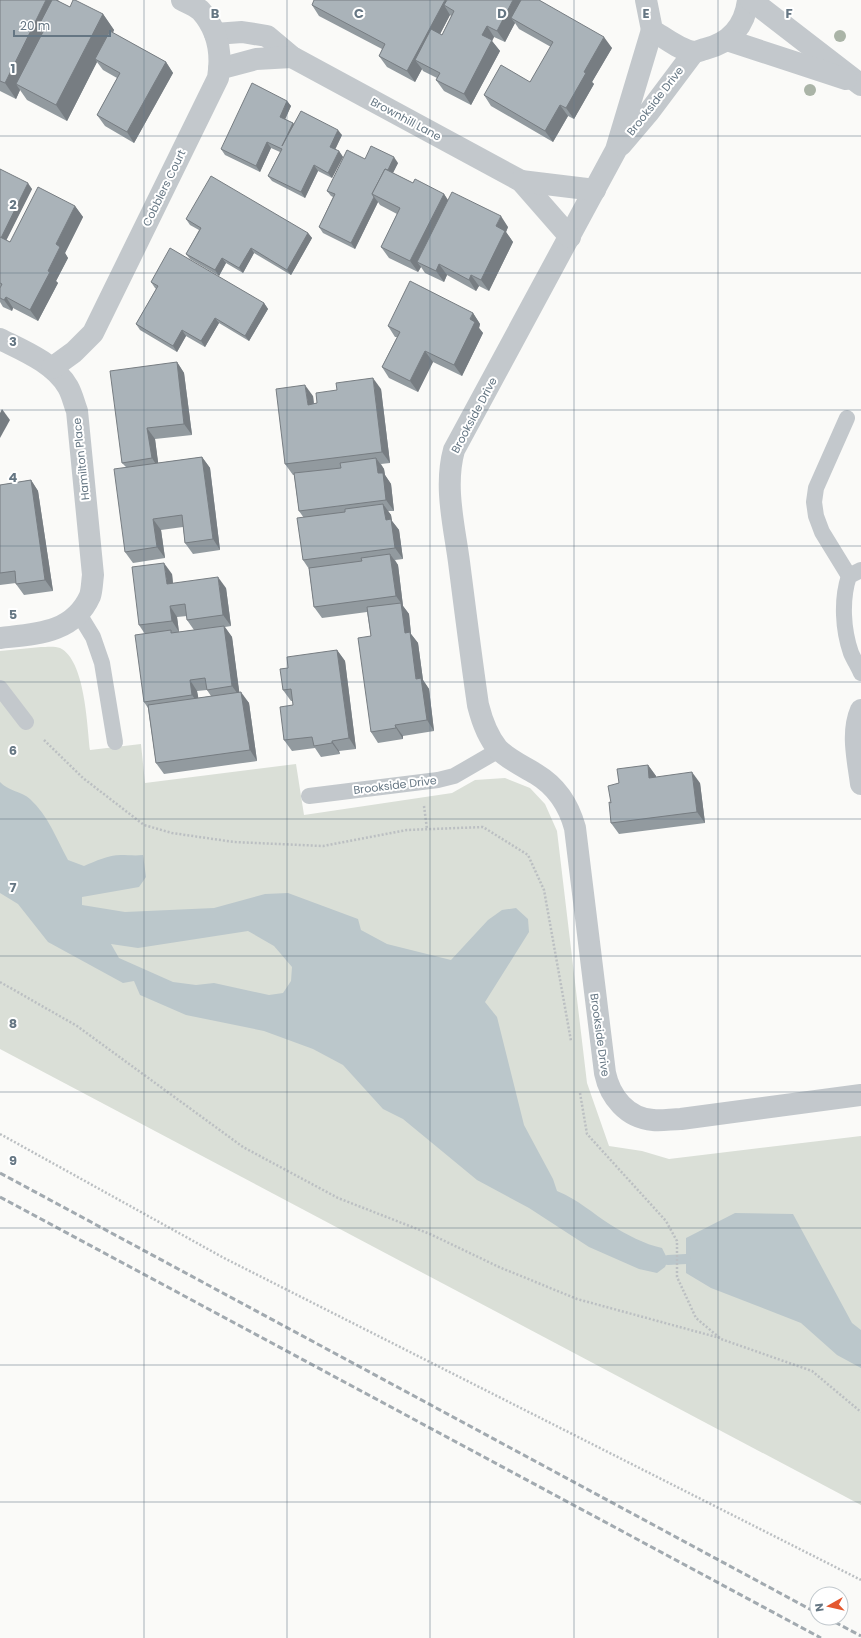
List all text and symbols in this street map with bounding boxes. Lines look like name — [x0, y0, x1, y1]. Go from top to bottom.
text: B — [211, 4, 220, 23]
text: C — [354, 4, 364, 23]
text: D — [497, 4, 507, 23]
text: E — [642, 4, 650, 23]
text: F — [785, 4, 793, 23]
scale bar — [14, 12, 110, 38]
text: 20 m — [20, 17, 50, 34]
text: 1 — [11, 59, 15, 78]
street label: Brookside Drive — [623, 63, 687, 139]
street label: Brownhill Lane — [368, 94, 444, 144]
street label: Cobblers Court — [139, 147, 189, 229]
text: 2 — [9, 195, 17, 214]
text: 3 — [9, 332, 17, 351]
street label: Brookside Drive — [447, 374, 501, 456]
street label: Hamilton Place — [69, 417, 93, 501]
text: 4 — [9, 468, 18, 487]
text: 5 — [9, 605, 17, 624]
text: 6 — [9, 741, 17, 760]
street label: Brookside Drive — [352, 772, 438, 798]
text: 7 — [10, 878, 17, 897]
street label: Brookside Drive — [586, 992, 614, 1078]
text: 8 — [9, 1014, 17, 1033]
text: 9 — [9, 1151, 17, 1170]
north arrow — [809, 1586, 849, 1626]
text: N — [811, 1602, 828, 1613]

